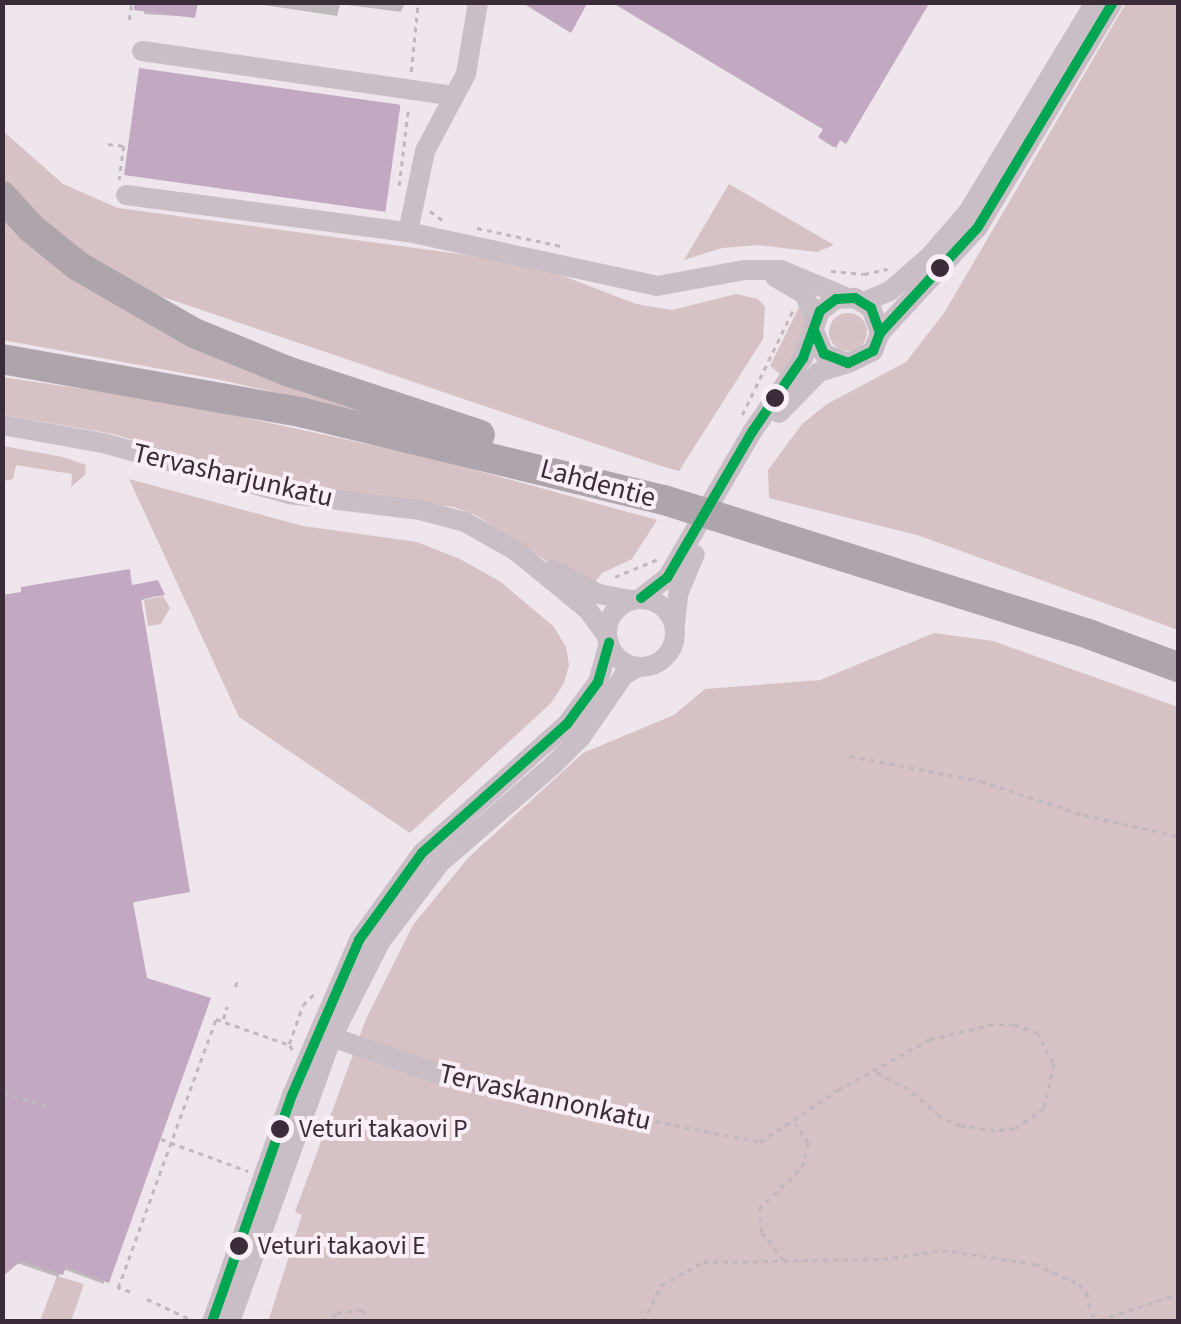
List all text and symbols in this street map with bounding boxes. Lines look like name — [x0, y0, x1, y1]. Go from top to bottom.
unlabelled marker — [930, 258, 950, 278]
unlabelled marker — [765, 388, 785, 408]
street label: Tervasharjunkatu — [130, 436, 336, 514]
street label: Lahdentie — [537, 452, 659, 514]
street label: Tervaskannonkatu — [436, 1056, 654, 1138]
place label: Veturi takaovi P — [299, 1113, 468, 1145]
marker: Veturi takaovi P — [270, 1119, 290, 1139]
place label: Veturi takaovi E — [258, 1230, 426, 1262]
marker: Veturi takaovi E — [229, 1236, 249, 1256]

